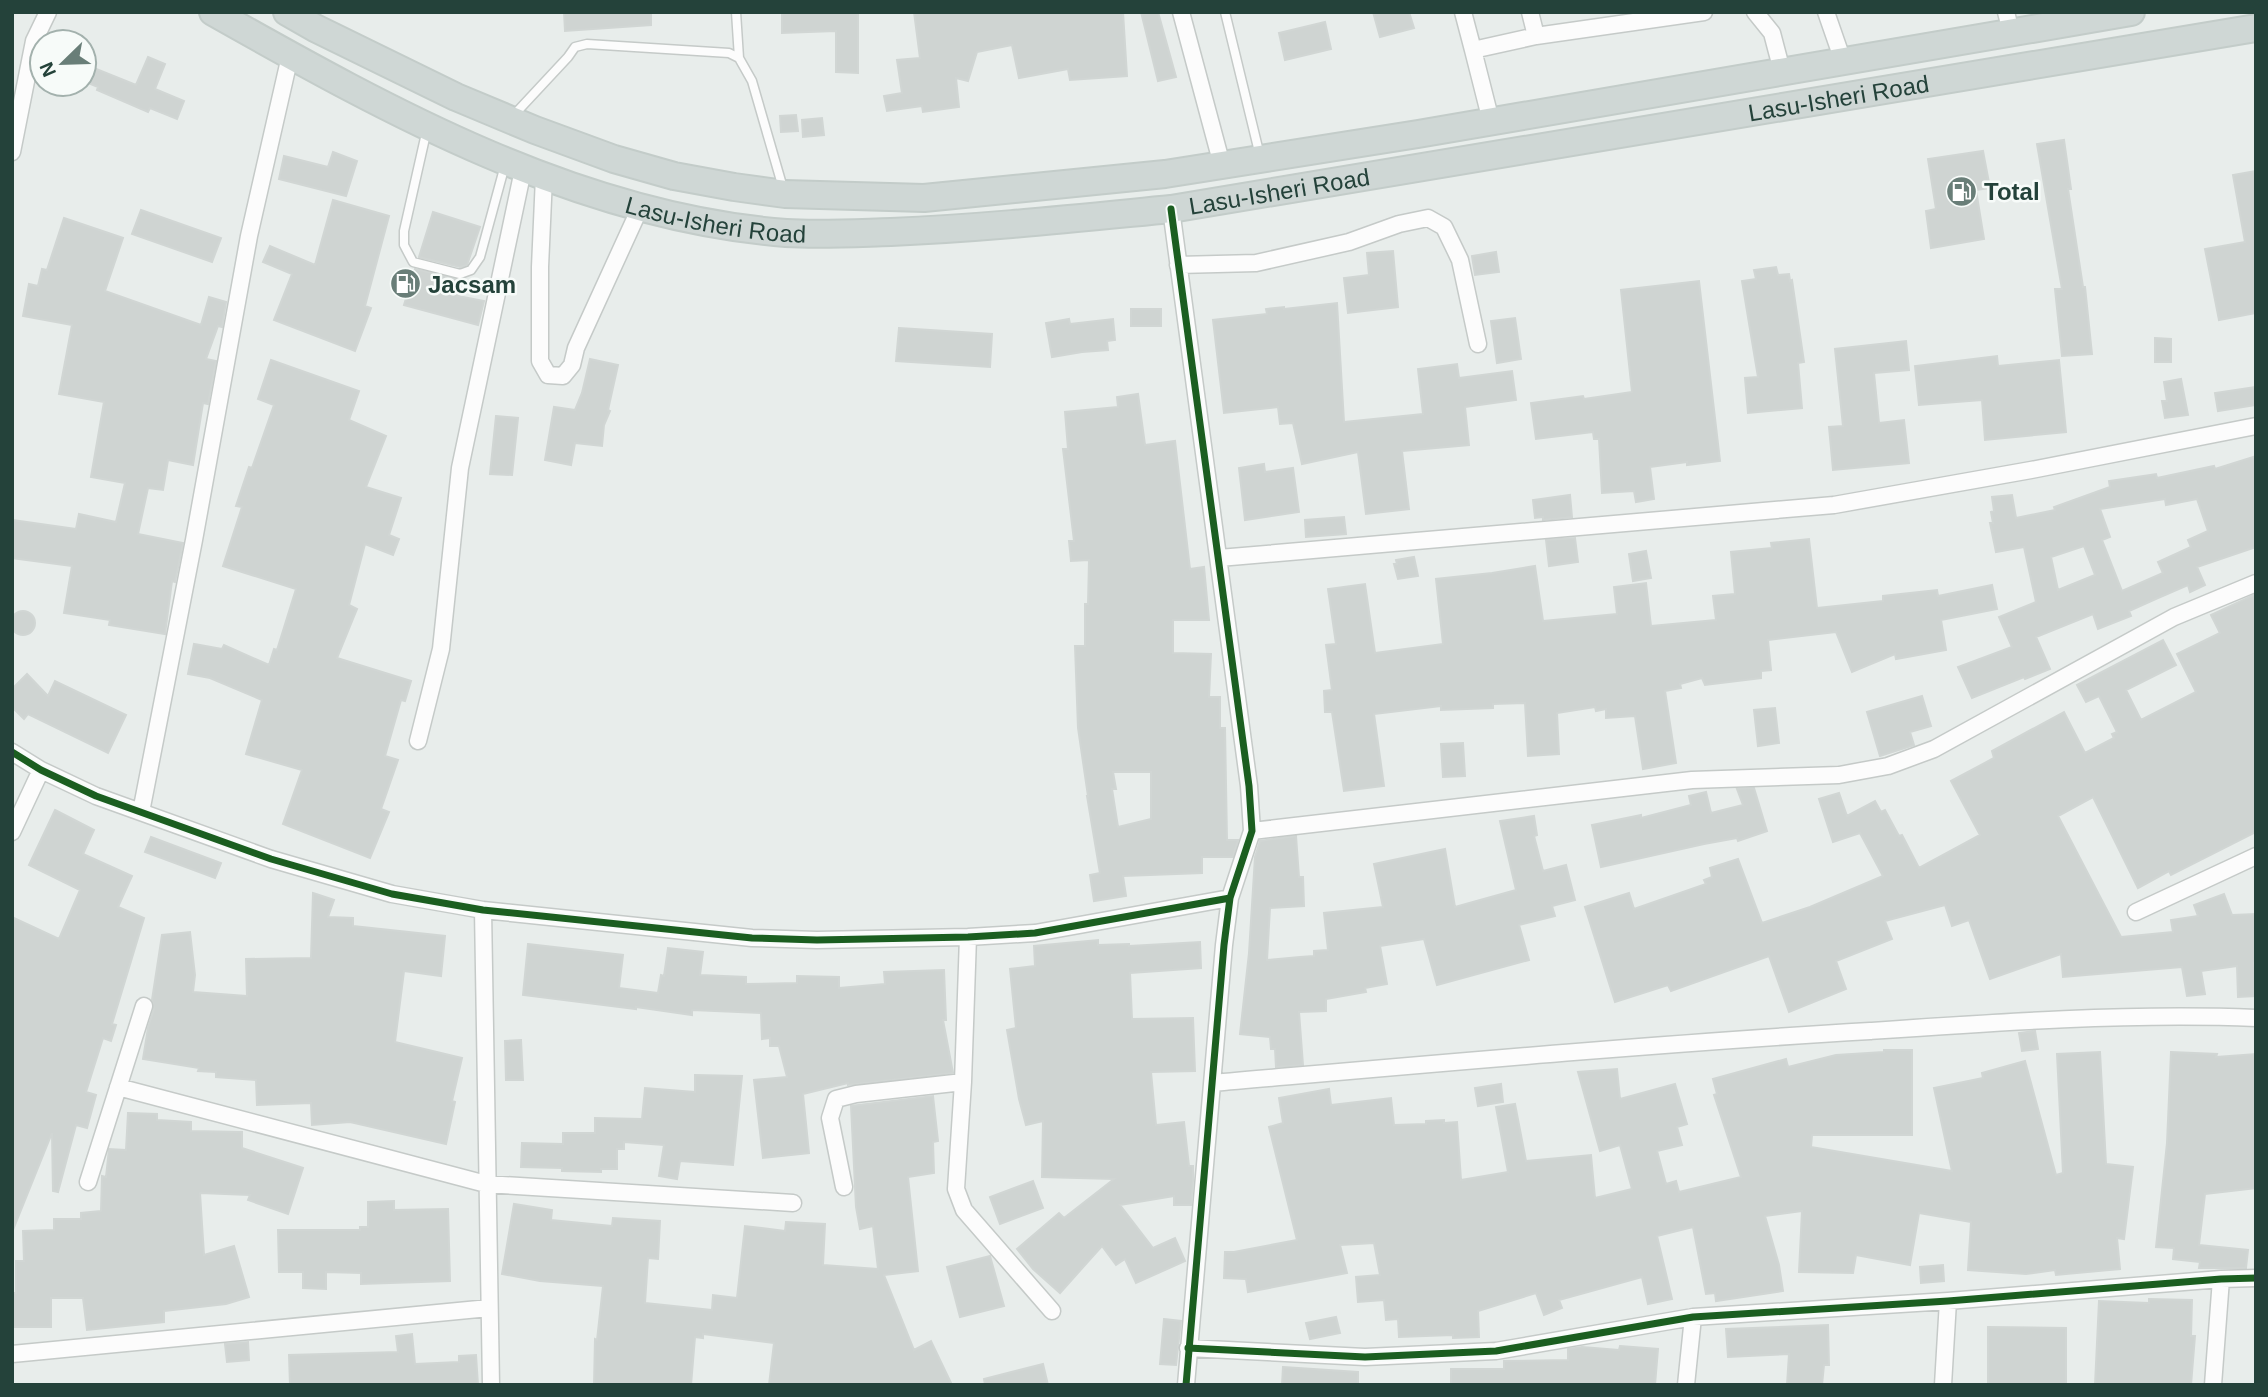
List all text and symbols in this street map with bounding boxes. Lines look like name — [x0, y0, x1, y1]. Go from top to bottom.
north arrow — [28, 28, 98, 98]
text: N — [35, 59, 60, 80]
street label: Lasu-Isheri Road — [1746, 69, 1931, 126]
street label: Lasu-Isheri Road — [1187, 163, 1372, 219]
fuel station icon: Total — [1944, 174, 1978, 208]
place label: Total — [1984, 178, 2040, 205]
street label: Lasu-Isheri Road — [623, 191, 807, 247]
fuel station icon: Jacsam — [388, 267, 422, 301]
place label: Jacsam — [428, 271, 516, 298]

